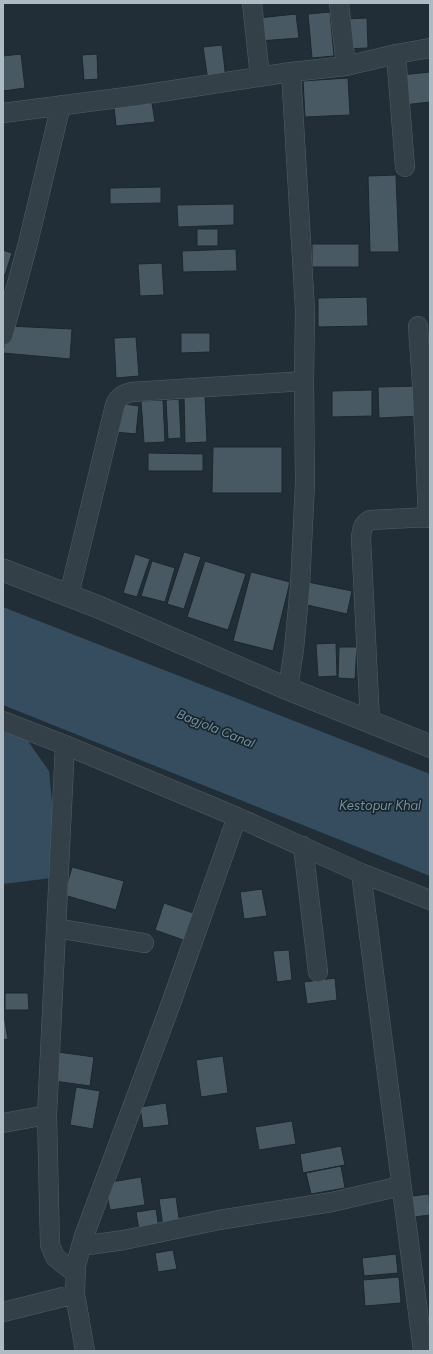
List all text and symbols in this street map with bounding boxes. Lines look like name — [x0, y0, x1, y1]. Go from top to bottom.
water label: Bagjola Canal — [175, 706, 257, 751]
water label: Kestopur Khal — [339, 798, 421, 813]

